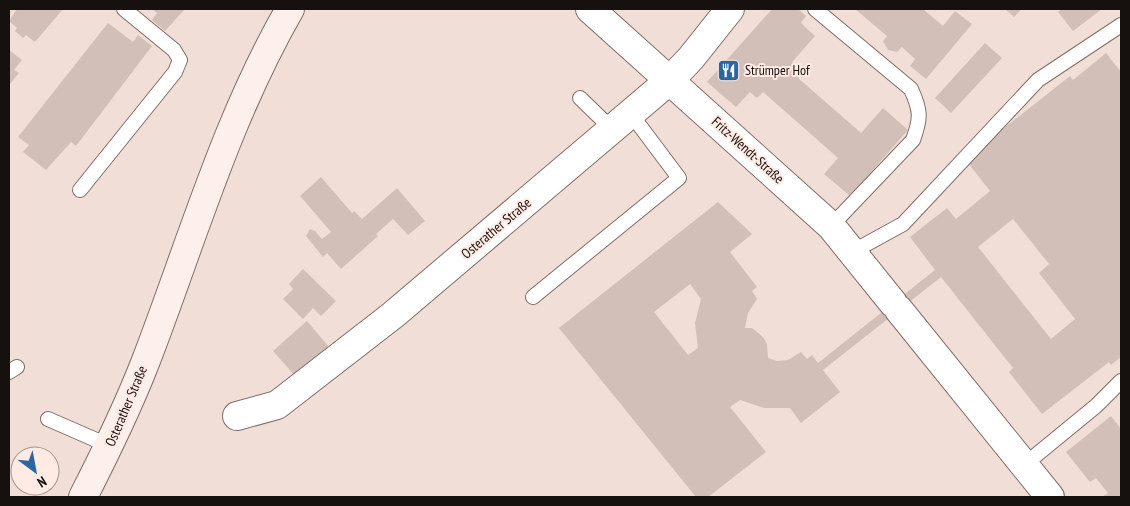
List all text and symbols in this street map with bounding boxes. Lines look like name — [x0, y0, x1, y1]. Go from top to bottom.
restaurant icon: Strümper Hof — [717, 58, 741, 82]
place label: Strümper Hof — [745, 61, 810, 79]
street label: Fritz-Wendt-Straße — [708, 113, 788, 187]
street label: Osterather Straße — [457, 193, 535, 262]
street label: Osterather Straße — [101, 363, 151, 449]
north arrow — [10, 446, 60, 496]
text: N — [34, 472, 50, 492]

